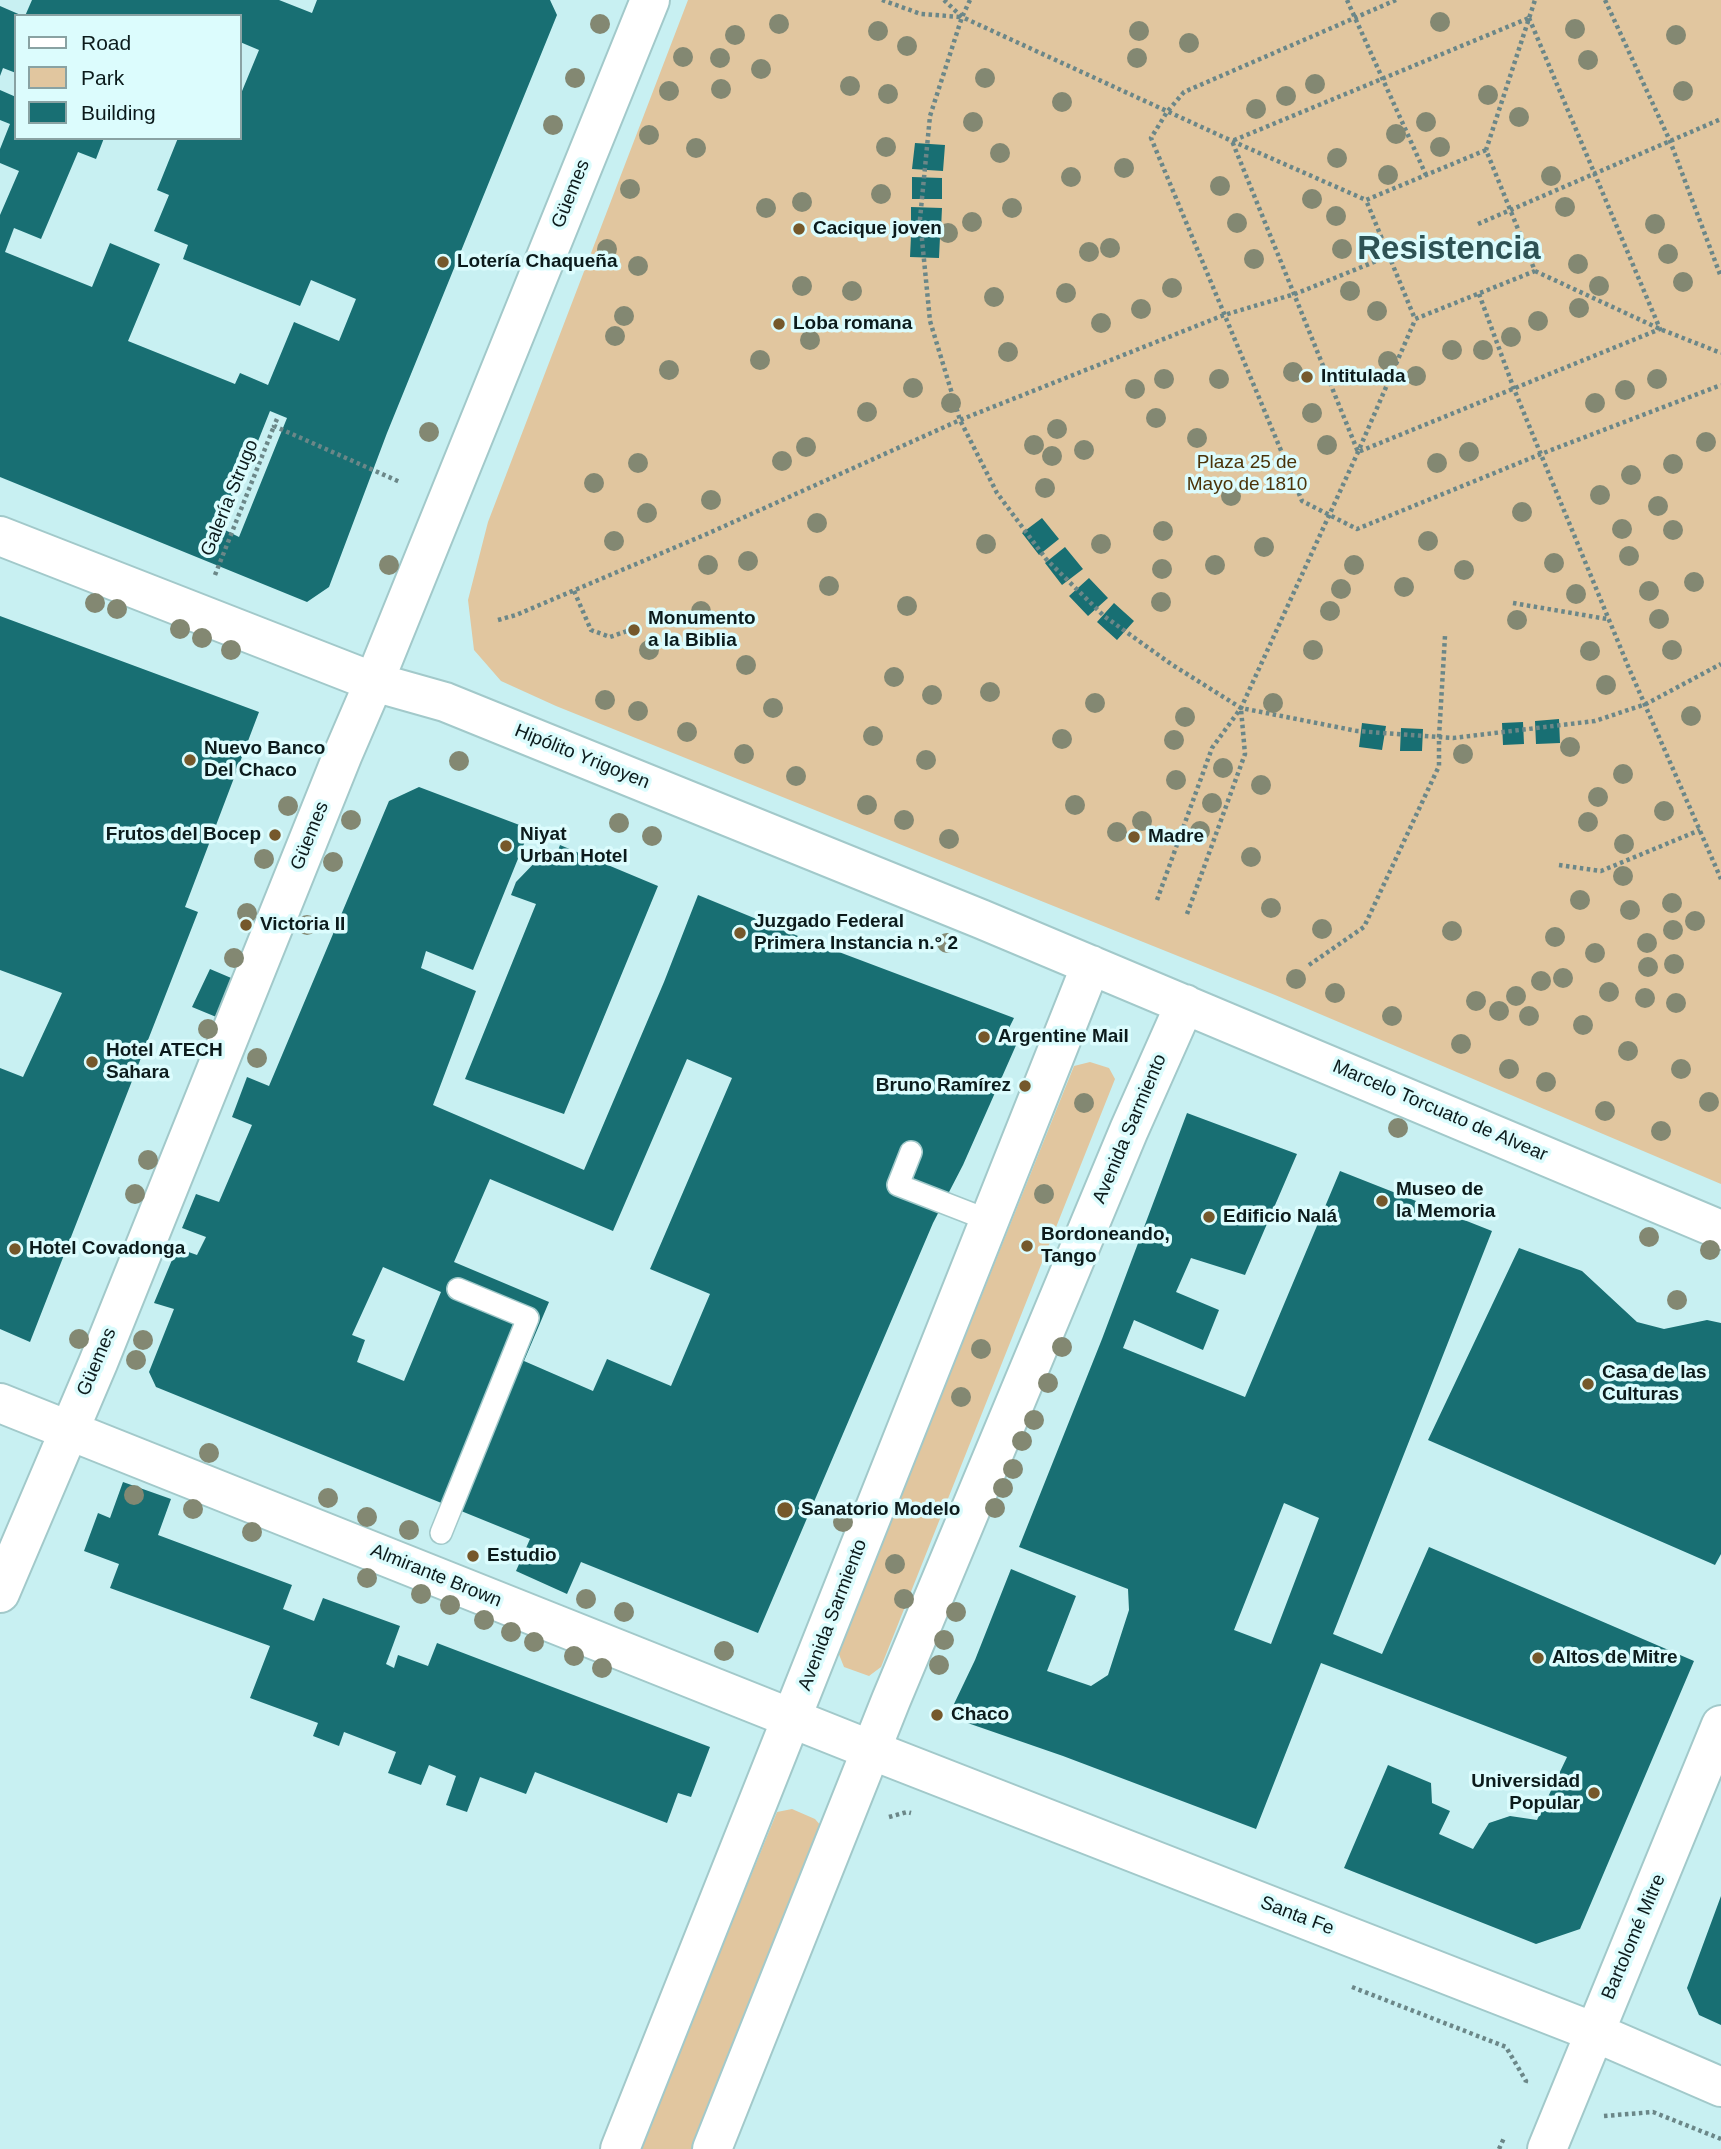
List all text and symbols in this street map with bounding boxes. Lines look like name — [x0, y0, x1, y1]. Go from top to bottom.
legend — [14, 14, 242, 140]
text: Road — [81, 31, 131, 54]
text: Park — [81, 66, 124, 89]
text: Building — [81, 101, 156, 124]
street label: Güemes — [547, 156, 595, 232]
place label: Cacique joven — [813, 218, 942, 240]
marker: Cacique joven — [791, 221, 807, 237]
district label: Resistencia — [1357, 230, 1541, 270]
place label: Lotería Chaqueña — [457, 251, 617, 273]
marker: Lotería Chaqueña — [435, 254, 451, 270]
place label: Loba romana — [793, 313, 912, 335]
marker: Loba romana — [771, 316, 787, 332]
place label: Intitulada — [1321, 366, 1405, 388]
marker: Intitulada — [1299, 369, 1315, 385]
street label: Galería Strugo — [196, 436, 264, 560]
park label: Plaza 25 de Mayo de 1810 — [1187, 452, 1307, 496]
place label: Monumento a la Biblia — [648, 608, 756, 652]
marker: Monumento a la Biblia — [626, 622, 642, 638]
street label: Hipólito Yrigoyen — [511, 720, 653, 794]
place label: Nuevo Banco Del Chaco — [204, 738, 325, 782]
marker: Nuevo Banco Del Chaco — [182, 752, 198, 768]
street label: Güemes — [286, 798, 334, 874]
place label: Frutos del Bocep — [106, 824, 261, 846]
place label: Niyat Urban Hotel — [520, 824, 628, 868]
place label: Madre — [1148, 826, 1204, 848]
marker: Frutos del Bocep — [267, 827, 283, 843]
marker: Madre — [1126, 829, 1142, 845]
marker: Niyat Urban Hotel — [498, 838, 514, 854]
place label: Juzgado Federal Primera Instancia n.° 2 — [754, 911, 958, 955]
place label: Victoria II — [260, 914, 345, 936]
marker: Victoria II — [238, 917, 254, 933]
marker: Juzgado Federal Primera Instancia n.° 2 — [732, 925, 748, 941]
place label: Argentine Mail — [998, 1026, 1129, 1048]
marker: Argentine Mail — [976, 1029, 992, 1045]
place label: Hotel ATECH Sahara — [106, 1040, 223, 1084]
street label: Avenida Sarmiento — [1088, 1051, 1172, 1207]
marker: Hotel ATECH Sahara — [84, 1054, 100, 1070]
street label: Marcelo Torcuato de Alvear — [1329, 1055, 1551, 1167]
place label: Bruno Ramírez — [876, 1075, 1011, 1097]
marker: Bruno Ramírez — [1017, 1078, 1033, 1094]
place label: Museo de la Memoria — [1396, 1179, 1495, 1223]
marker: Museo de la Memoria — [1374, 1193, 1390, 1209]
place label: Edificio Nalá — [1223, 1206, 1337, 1228]
marker: Edificio Nalá — [1201, 1209, 1217, 1225]
place label: Bordoneando, Tango — [1041, 1224, 1170, 1268]
place label: Hotel Covadonga — [29, 1238, 185, 1260]
marker: Bordoneando, Tango — [1019, 1238, 1035, 1254]
marker: Hotel Covadonga — [7, 1241, 23, 1257]
street label: Güemes — [72, 1324, 122, 1400]
place label: Casa de las Culturas — [1602, 1362, 1707, 1406]
marker: Casa de las Culturas — [1580, 1376, 1596, 1392]
place label: Sanatorio Modelo — [801, 1499, 960, 1521]
marker: Sanatorio Modelo — [775, 1500, 795, 1520]
street label: Avenida Sarmiento — [794, 1536, 872, 1694]
street label: Almirante Brown — [367, 1539, 505, 1613]
place label: Estudio — [487, 1545, 557, 1567]
marker: Estudio — [465, 1548, 481, 1564]
place label: Altos de Mitre — [1552, 1647, 1678, 1669]
marker: Altos de Mitre — [1530, 1650, 1546, 1666]
place label: Chaco — [951, 1704, 1009, 1726]
marker: Chaco — [929, 1707, 945, 1723]
place label: Universidad Popular — [1471, 1771, 1580, 1815]
marker: Universidad Popular — [1586, 1785, 1602, 1801]
street label: Bartolomé Mitre — [1597, 1871, 1671, 2003]
street label: Santa Fe — [1257, 1892, 1337, 1940]

